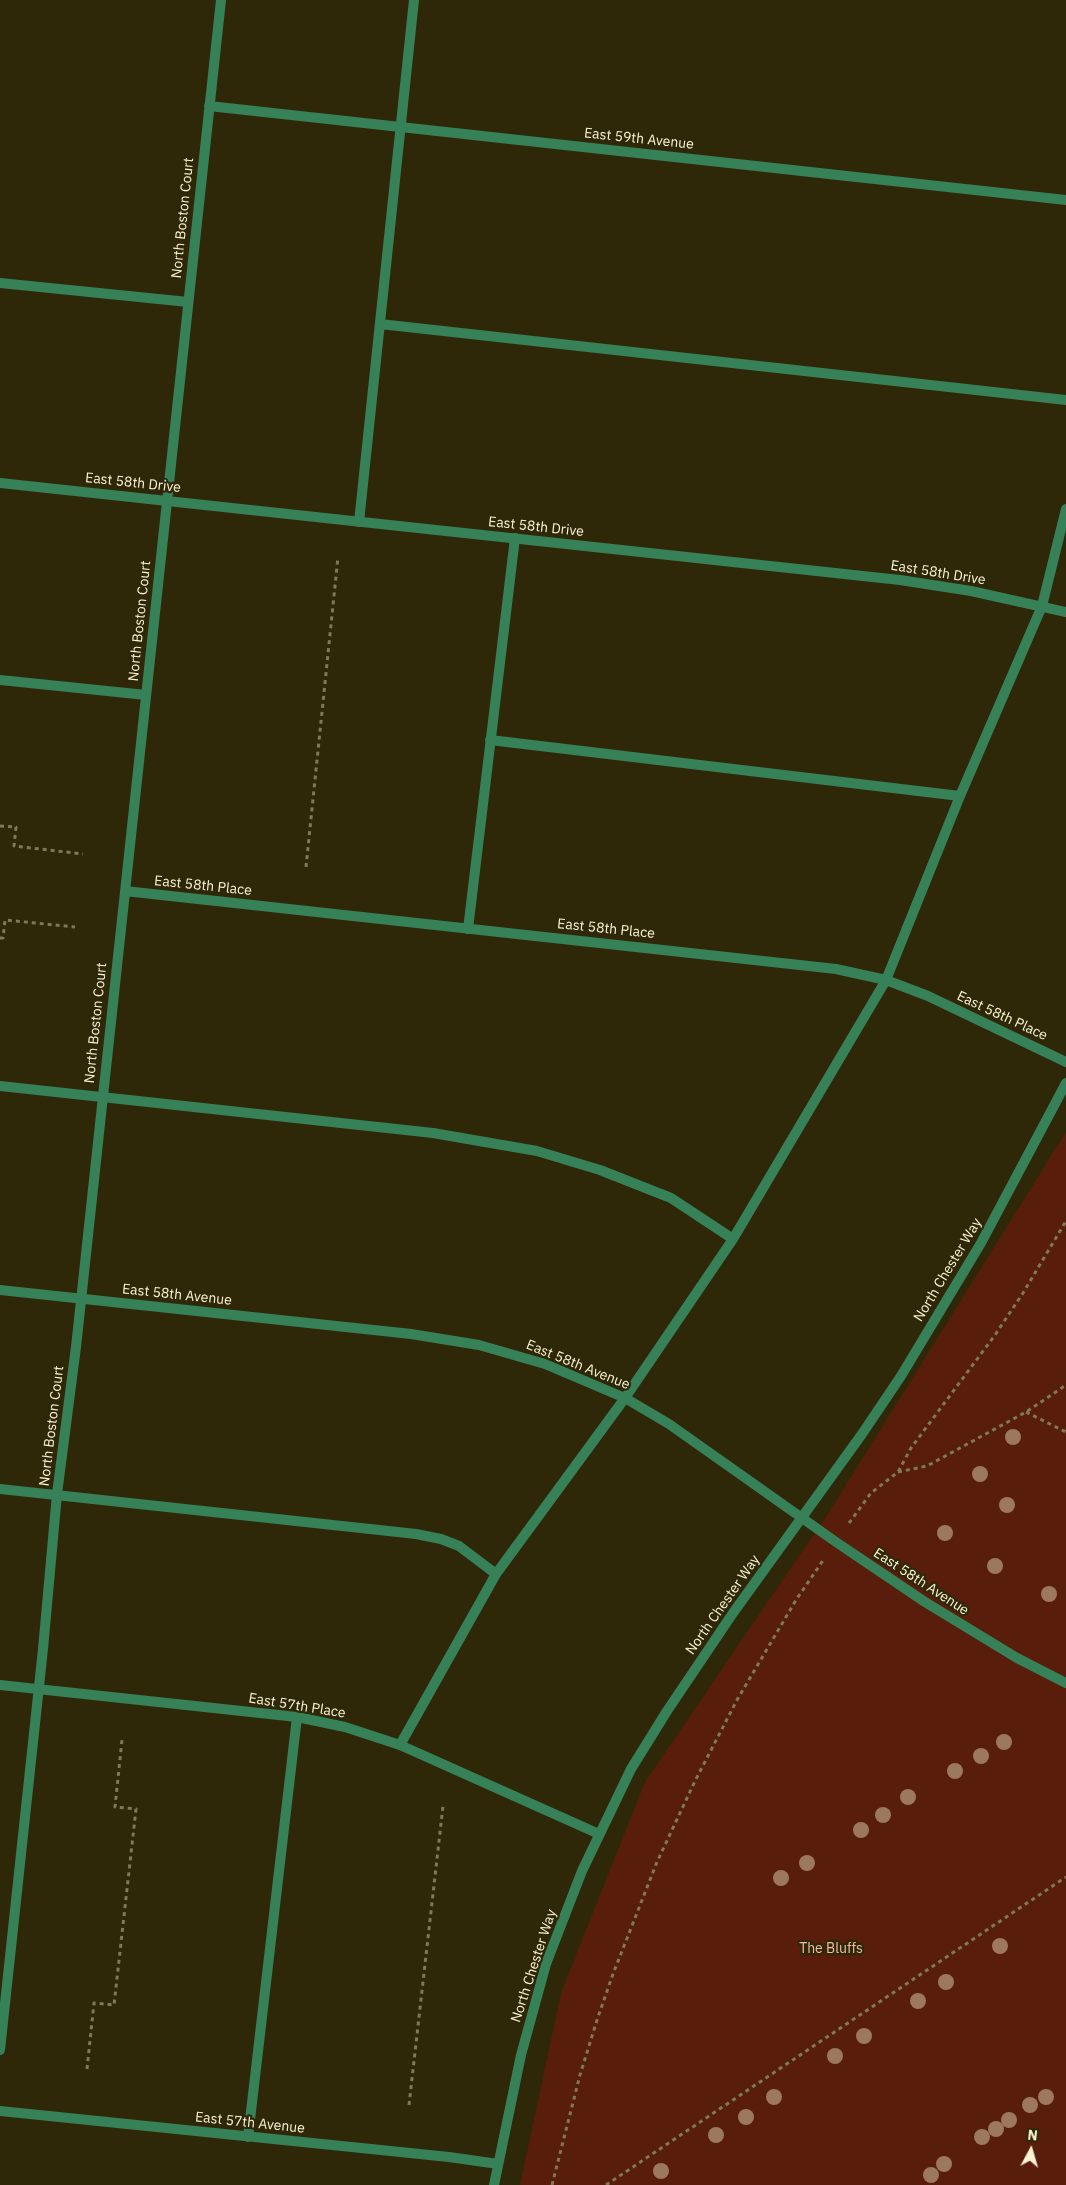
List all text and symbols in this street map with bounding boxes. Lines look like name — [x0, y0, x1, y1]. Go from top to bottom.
street label: East 59th Avenue — [583, 125, 695, 153]
street label: North Boston Court — [168, 157, 198, 279]
street label: East 58th Drive — [84, 470, 182, 496]
street label: East 58th Drive — [487, 514, 585, 540]
street label: East 58th Drive — [889, 557, 987, 589]
street label: North Boston Court — [125, 560, 155, 682]
street label: East 58th Place — [153, 873, 253, 899]
street label: East 58th Place — [556, 916, 656, 942]
street label: North Boston Court — [81, 962, 111, 1084]
street label: East 58th Place — [954, 988, 1050, 1044]
street label: North Chester Way — [910, 1215, 986, 1325]
street label: East 58th Avenue — [121, 1281, 233, 1309]
street label: East 58th Avenue — [524, 1337, 632, 1393]
street label: North Boston Court — [36, 1365, 68, 1487]
street label: East 58th Avenue — [870, 1545, 972, 1619]
street label: North Chester Way — [682, 1552, 764, 1658]
street label: East 57th Place — [247, 1690, 347, 1722]
street label: North Chester Way — [508, 1907, 560, 2025]
park label: The Bluffs — [799, 1941, 863, 1957]
street label: East 57th Avenue — [194, 2109, 306, 2137]
north arrow — [1006, 2125, 1056, 2175]
text: N — [1027, 2126, 1039, 2145]

